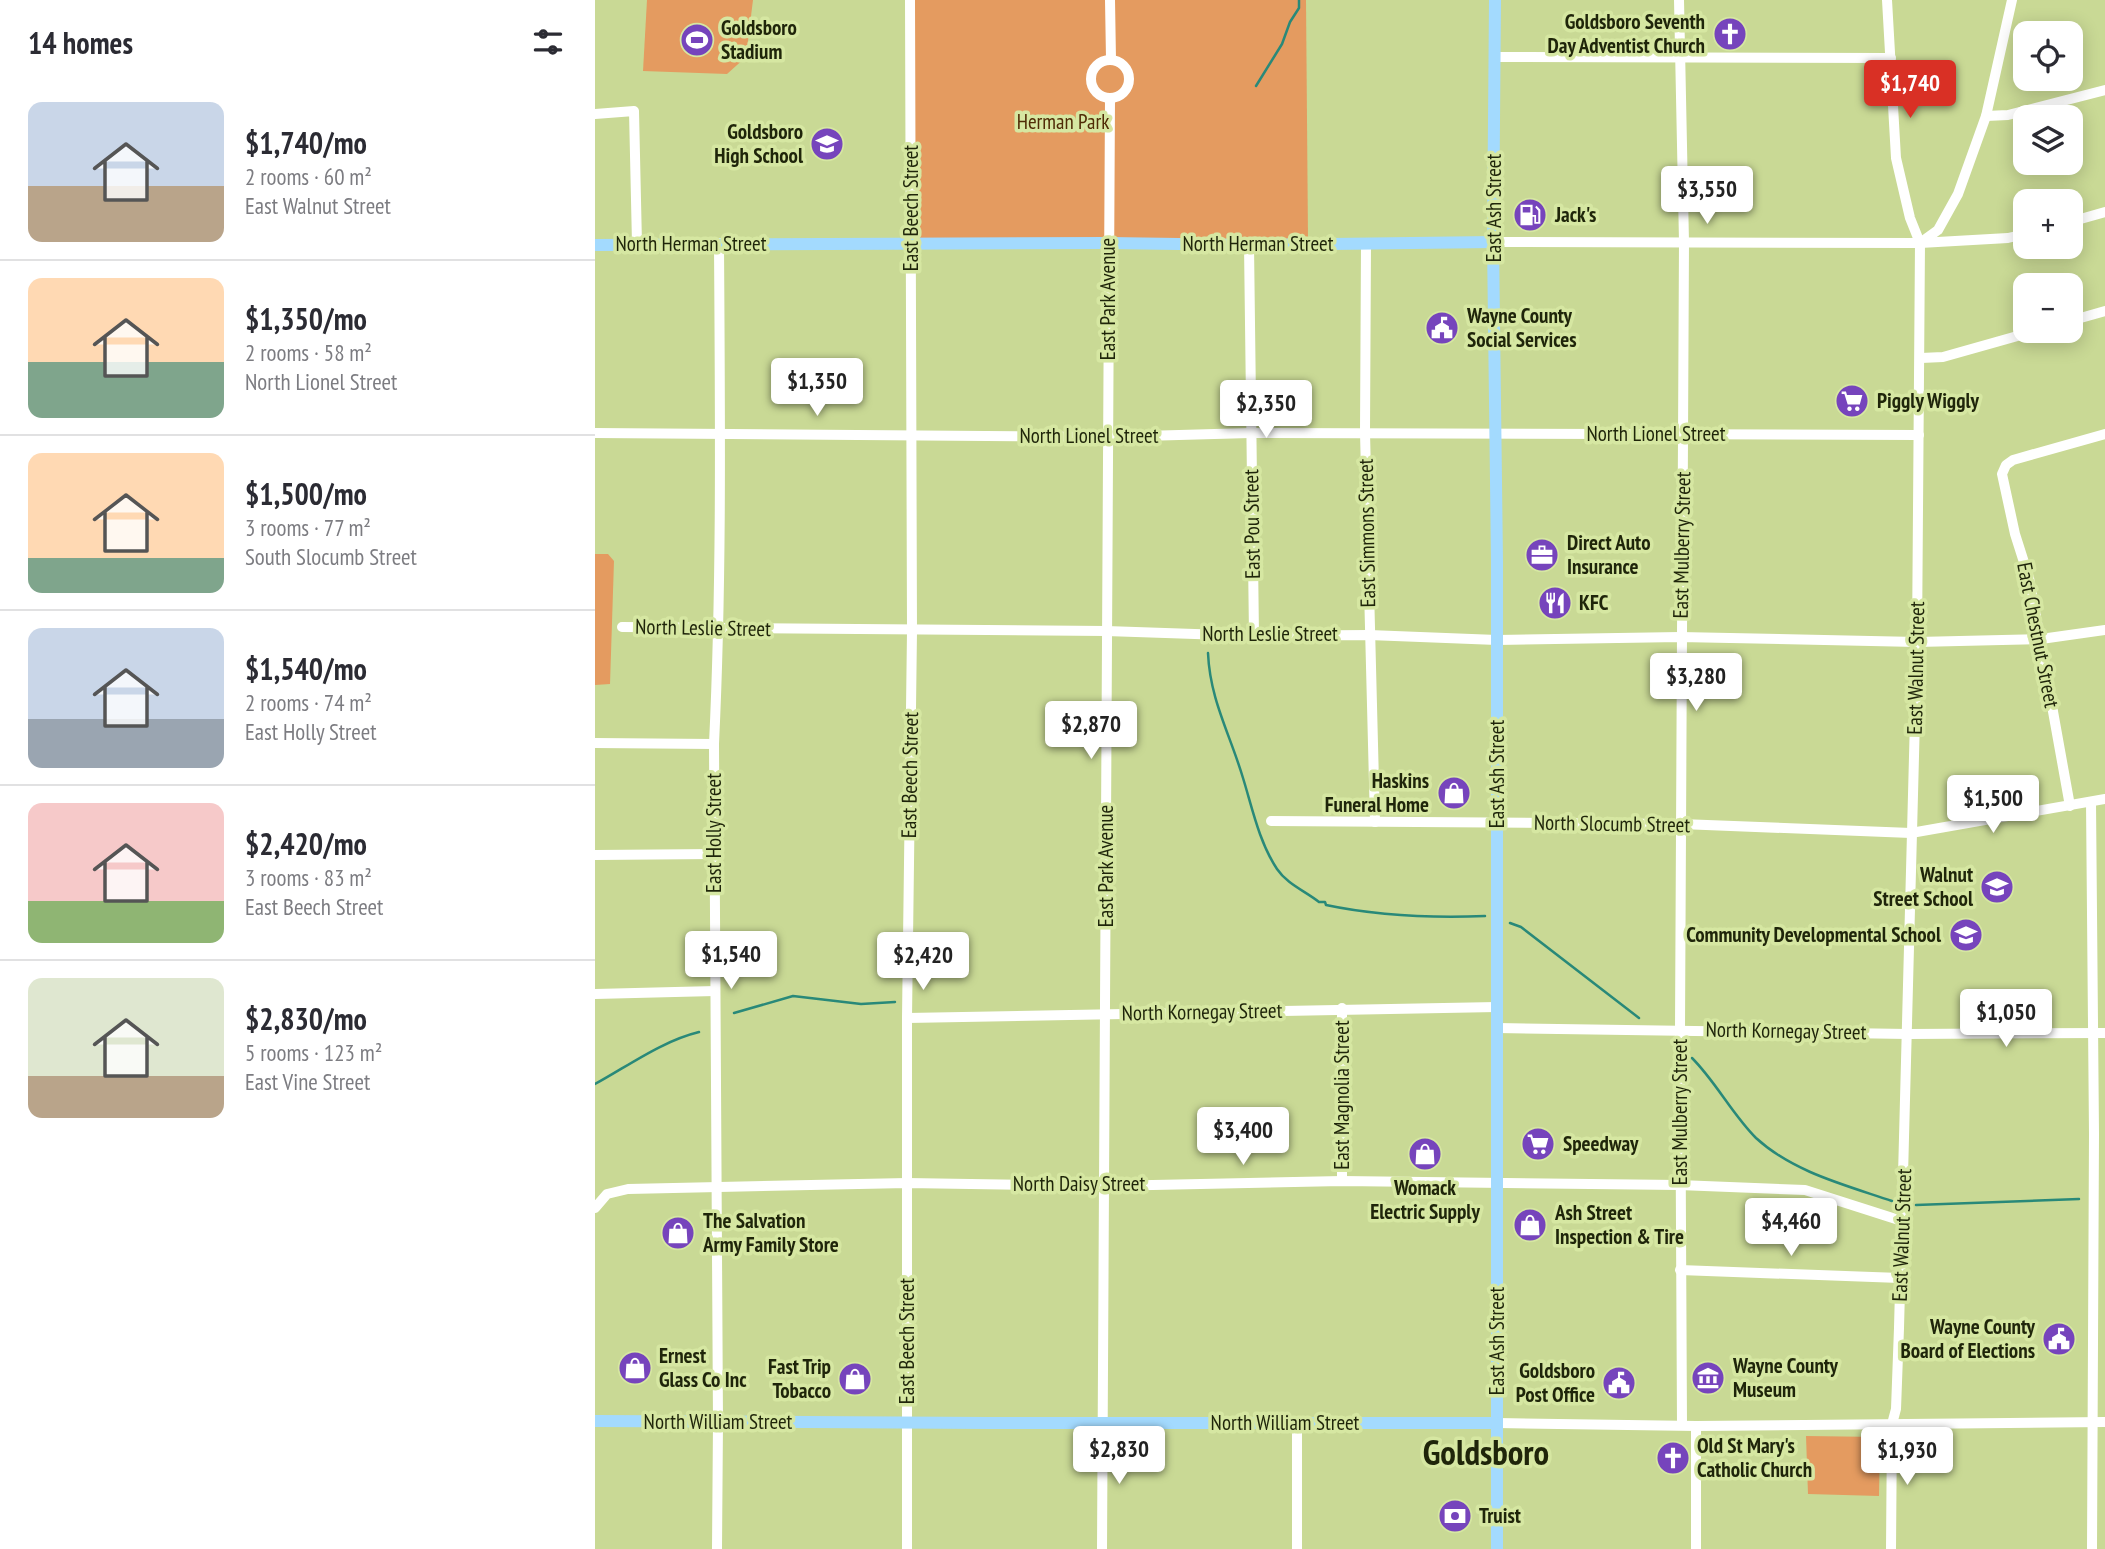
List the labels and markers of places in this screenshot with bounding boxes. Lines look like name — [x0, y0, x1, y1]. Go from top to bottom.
place label: Goldsboro Seventh Day Adventist Church — [1548, 8, 1705, 59]
place label: Goldsboro Stadium — [721, 14, 797, 65]
church icon: Goldsboro Seventh Day Adventist Church — [1711, 15, 1749, 53]
sports icon: Goldsboro Stadium — [678, 21, 716, 59]
pin: $1,740 — [1853, 60, 1967, 120]
place label: Goldsboro High School — [714, 118, 804, 169]
school or university icon: Goldsboro High School — [808, 125, 846, 163]
pin: $3,550 — [1650, 166, 1764, 226]
fuel station icon: Jack's — [1511, 196, 1549, 234]
place label: Jack's — [1554, 201, 1596, 228]
place label: Wayne County Social Services — [1466, 302, 1577, 353]
public building icon: Wayne County Social Services — [1423, 309, 1461, 347]
pin: $1,350 — [760, 358, 874, 418]
pin: $2,350 — [1209, 380, 1323, 440]
supermarket icon: Piggly Wiggly — [1833, 382, 1871, 420]
place label: Piggly Wiggly — [1877, 387, 1980, 414]
place label: Direct Auto Insurance — [1567, 529, 1651, 580]
office icon: Direct Auto Insurance — [1523, 536, 1561, 574]
restaurant icon: KFC — [1536, 584, 1574, 622]
place label: KFC — [1579, 589, 1609, 616]
pin: $3,280 — [1639, 654, 1753, 713]
pin: $2,870 — [1034, 702, 1148, 761]
place label: Haskins Funeral Home — [1325, 767, 1429, 818]
shop icon: Haskins Funeral Home — [1435, 774, 1473, 812]
pin: $1,500 — [1936, 776, 2050, 835]
place label: Walnut Street School — [1873, 861, 1974, 912]
school or university icon: Walnut Street School — [1978, 868, 2016, 906]
school or university icon: Community Developmental School — [1947, 916, 1985, 954]
place label: Community Developmental School — [1686, 921, 1942, 948]
pin: $1,540 — [674, 932, 788, 991]
pin: $2,420 — [866, 932, 980, 992]
pin: $1,050 — [1949, 990, 2063, 1049]
pin: $3,400 — [1186, 1108, 1300, 1167]
supermarket icon: Speedway — [1519, 1125, 1557, 1163]
place label: Speedway — [1563, 1130, 1639, 1157]
shop icon: Womack Electric Supply — [1406, 1135, 1444, 1173]
place label: Womack Electric Supply — [1370, 1174, 1480, 1225]
pin: $4,460 — [1734, 1198, 1848, 1258]
place label: Ash Street Inspection & Tire — [1554, 1199, 1684, 1250]
shop icon: Ash Street Inspection & Tire — [1511, 1206, 1549, 1244]
place label: The Salvation Army Family Store — [702, 1207, 839, 1258]
shop icon: The Salvation Army Family Store — [659, 1214, 697, 1252]
place label: Wayne County Board of Elections — [1900, 1313, 2036, 1364]
public building icon: Wayne County Board of Elections — [2040, 1320, 2078, 1358]
place label: Ernest Glass Co Inc — [659, 1342, 747, 1393]
shop icon: Ernest Glass Co Inc — [616, 1349, 654, 1387]
place label: Wayne County Museum — [1732, 1352, 1839, 1403]
place label: Fast Trip Tobacco — [768, 1353, 831, 1404]
place label: Goldsboro Post Office — [1516, 1357, 1595, 1408]
museum icon: Wayne County Museum — [1689, 1359, 1727, 1397]
shop icon: Fast Trip Tobacco — [836, 1360, 874, 1398]
public building icon: Goldsboro Post Office — [1600, 1364, 1638, 1402]
pin: $2,830 — [1062, 1426, 1176, 1486]
pin: $1,930 — [1850, 1428, 1964, 1487]
place label: Old St Mary's Catholic Church — [1697, 1432, 1812, 1483]
church icon: Old St Mary's Catholic Church — [1654, 1439, 1692, 1477]
bank icon: Truist — [1436, 1497, 1474, 1535]
place label: Truist — [1479, 1502, 1521, 1529]

